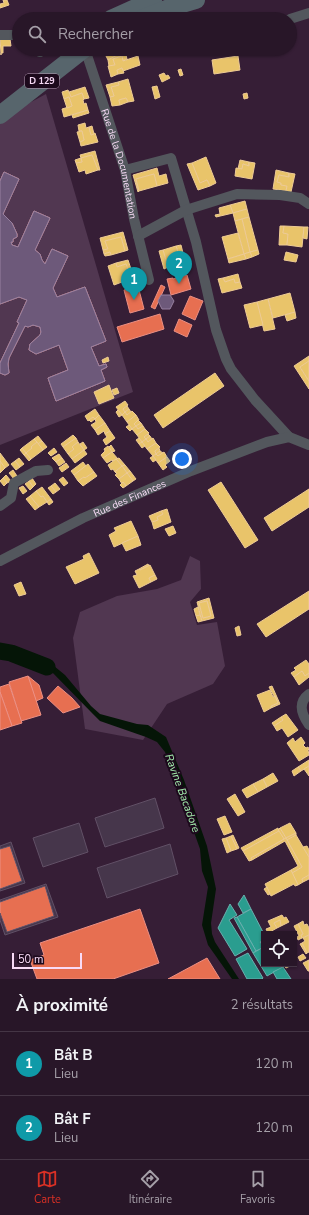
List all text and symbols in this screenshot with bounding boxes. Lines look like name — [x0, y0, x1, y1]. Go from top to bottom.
search box — [12, 12, 297, 56]
icon: search — [26, 23, 48, 45]
text: Rechercher — [58, 24, 133, 44]
road number: D 129 — [25, 74, 59, 88]
street label: Rue de la Documentation — [97, 107, 140, 220]
pin: 2 — [166, 251, 192, 284]
pin: 1 — [121, 267, 147, 300]
your location — [172, 449, 192, 469]
street label: Rue des Finances — [91, 477, 168, 521]
water label: Ravine Bacadore — [161, 752, 204, 835]
map controls — [261, 931, 297, 967]
button: locate — [261, 931, 297, 967]
scale bar — [12, 951, 82, 970]
text: 50 m — [18, 952, 43, 967]
text: À proximité — [16, 994, 108, 1017]
text: 2 résultats — [231, 996, 293, 1014]
text: Bât B — [54, 1045, 93, 1065]
text: 1 — [25, 1055, 33, 1073]
text: 120 m — [255, 1055, 293, 1073]
text: Lieu — [54, 1065, 78, 1083]
text: Bât F — [54, 1109, 91, 1129]
text: 2 — [25, 1119, 33, 1137]
text: 120 m — [255, 1119, 293, 1137]
text: Lieu — [54, 1129, 78, 1147]
tab: Carte — [34, 1168, 61, 1207]
tab: Itinéraire — [129, 1168, 172, 1207]
tab: Favoris — [240, 1168, 275, 1207]

